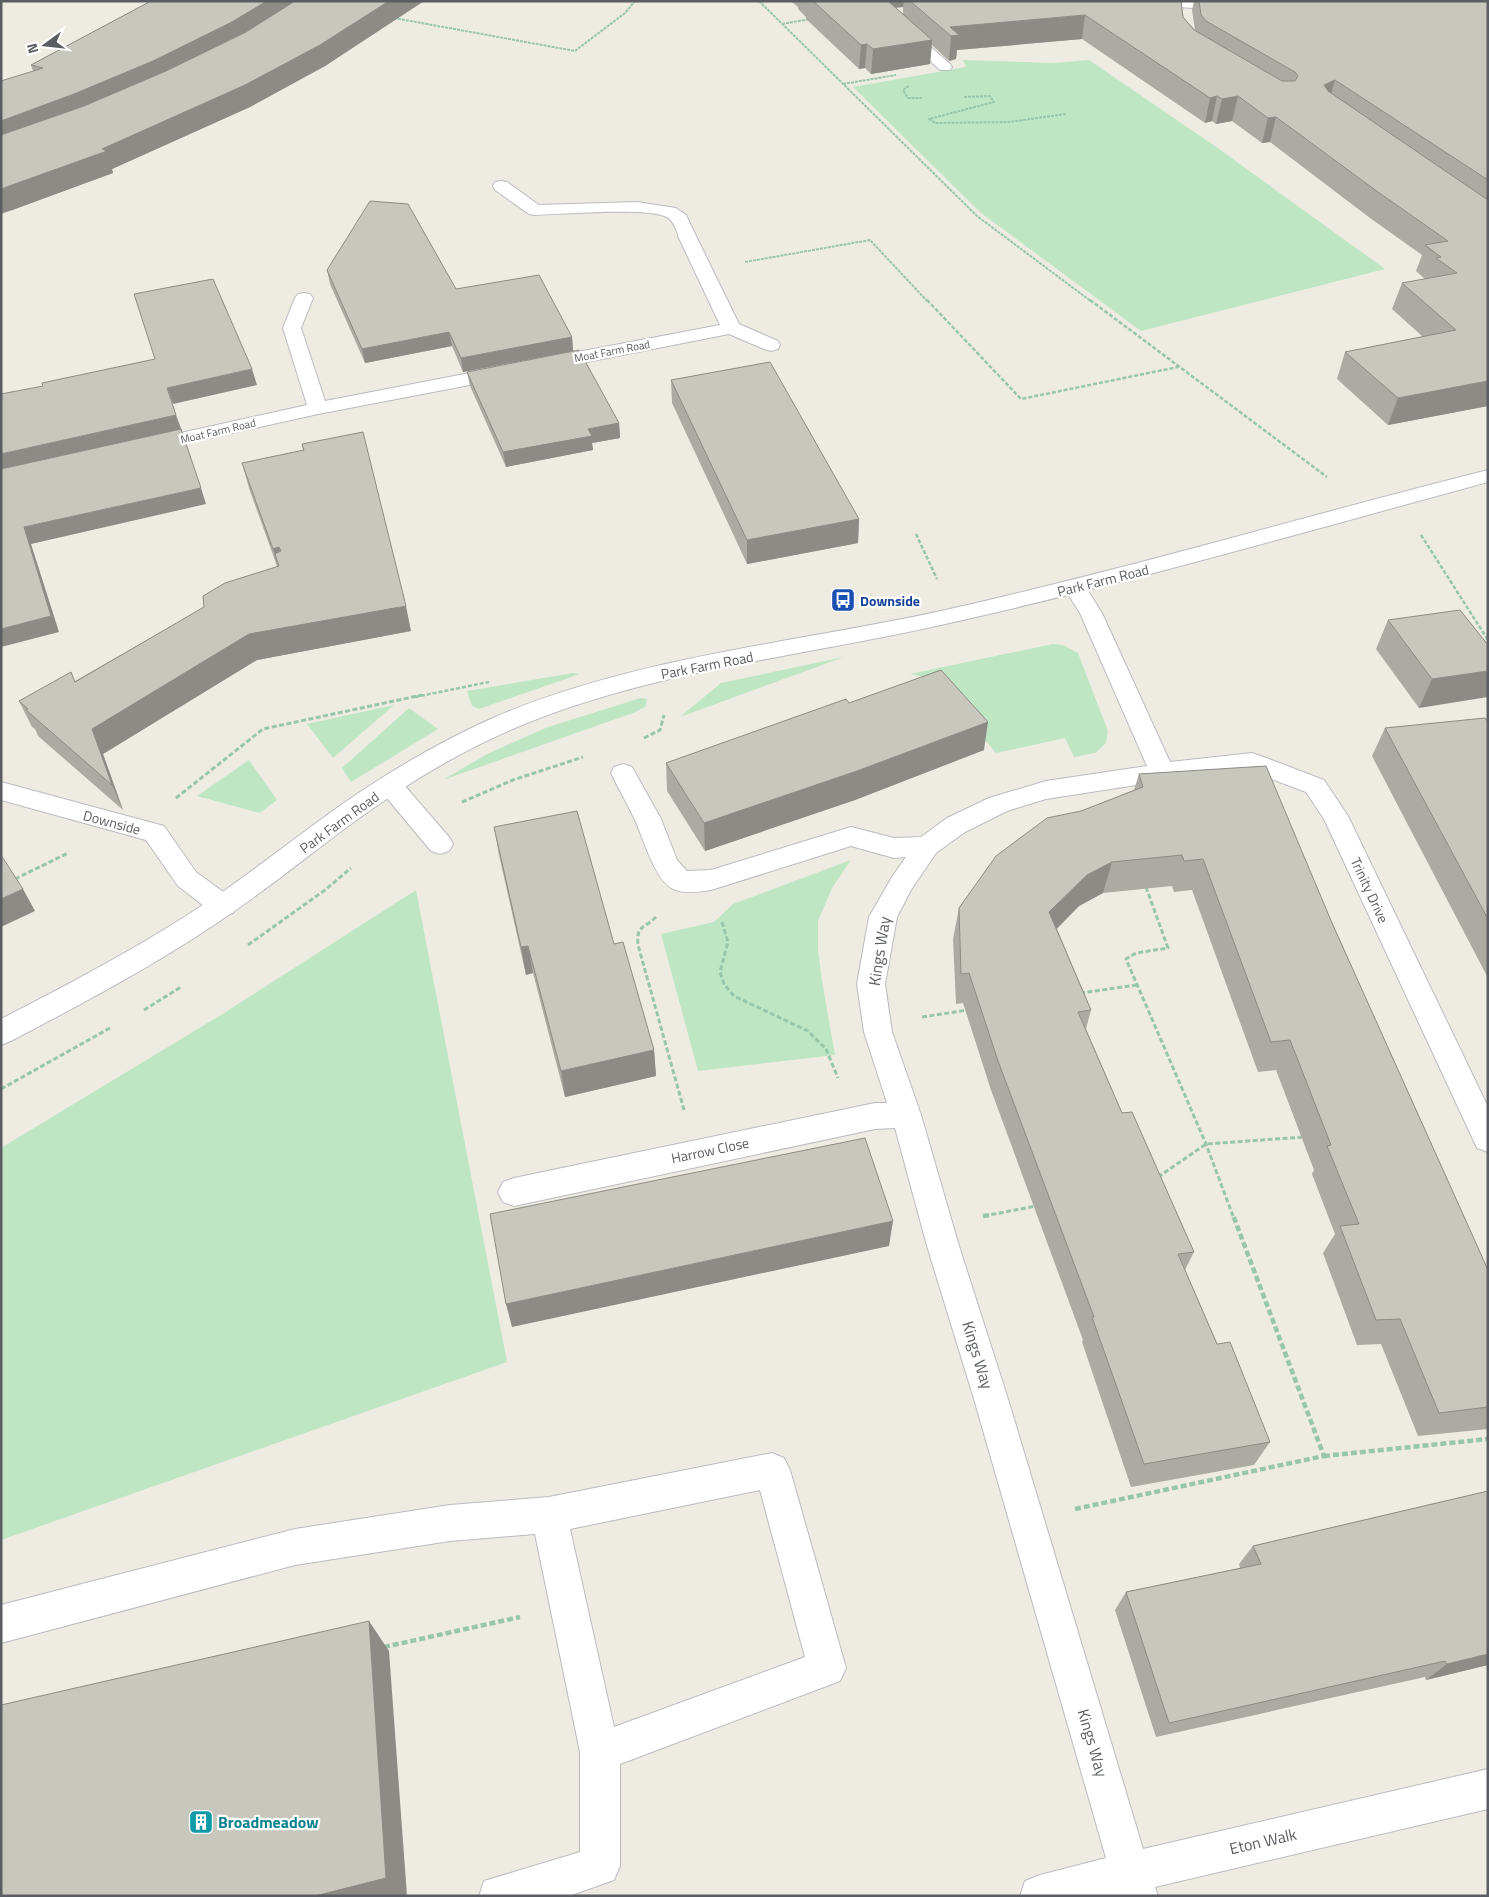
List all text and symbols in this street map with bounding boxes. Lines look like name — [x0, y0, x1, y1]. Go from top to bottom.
north arrow — [20, 20, 70, 70]
text: N — [21, 41, 43, 56]
street label: Moat Farm Road — [573, 336, 651, 366]
street label: Moat Farm Road — [179, 415, 257, 447]
street label: Park Farm Road — [1055, 558, 1151, 602]
bus stop icon: Downside — [830, 587, 856, 613]
place label: Downside — [860, 590, 920, 611]
street label: Park Farm Road — [659, 646, 755, 684]
street label: Park Farm Road — [295, 786, 383, 858]
street label: Downside — [81, 804, 143, 840]
street label: Trinity Drive — [1346, 854, 1394, 926]
street label: Kings Way — [862, 914, 896, 987]
street label: Harrow Close — [669, 1132, 751, 1168]
street label: Kings Way — [956, 1318, 1000, 1392]
street label: Kings Way — [1072, 1706, 1114, 1780]
building icon: Broadmeadow — [188, 1809, 214, 1835]
place label: Broadmeadow — [218, 1810, 319, 1834]
street label: Eton Walk — [1227, 1822, 1299, 1860]

